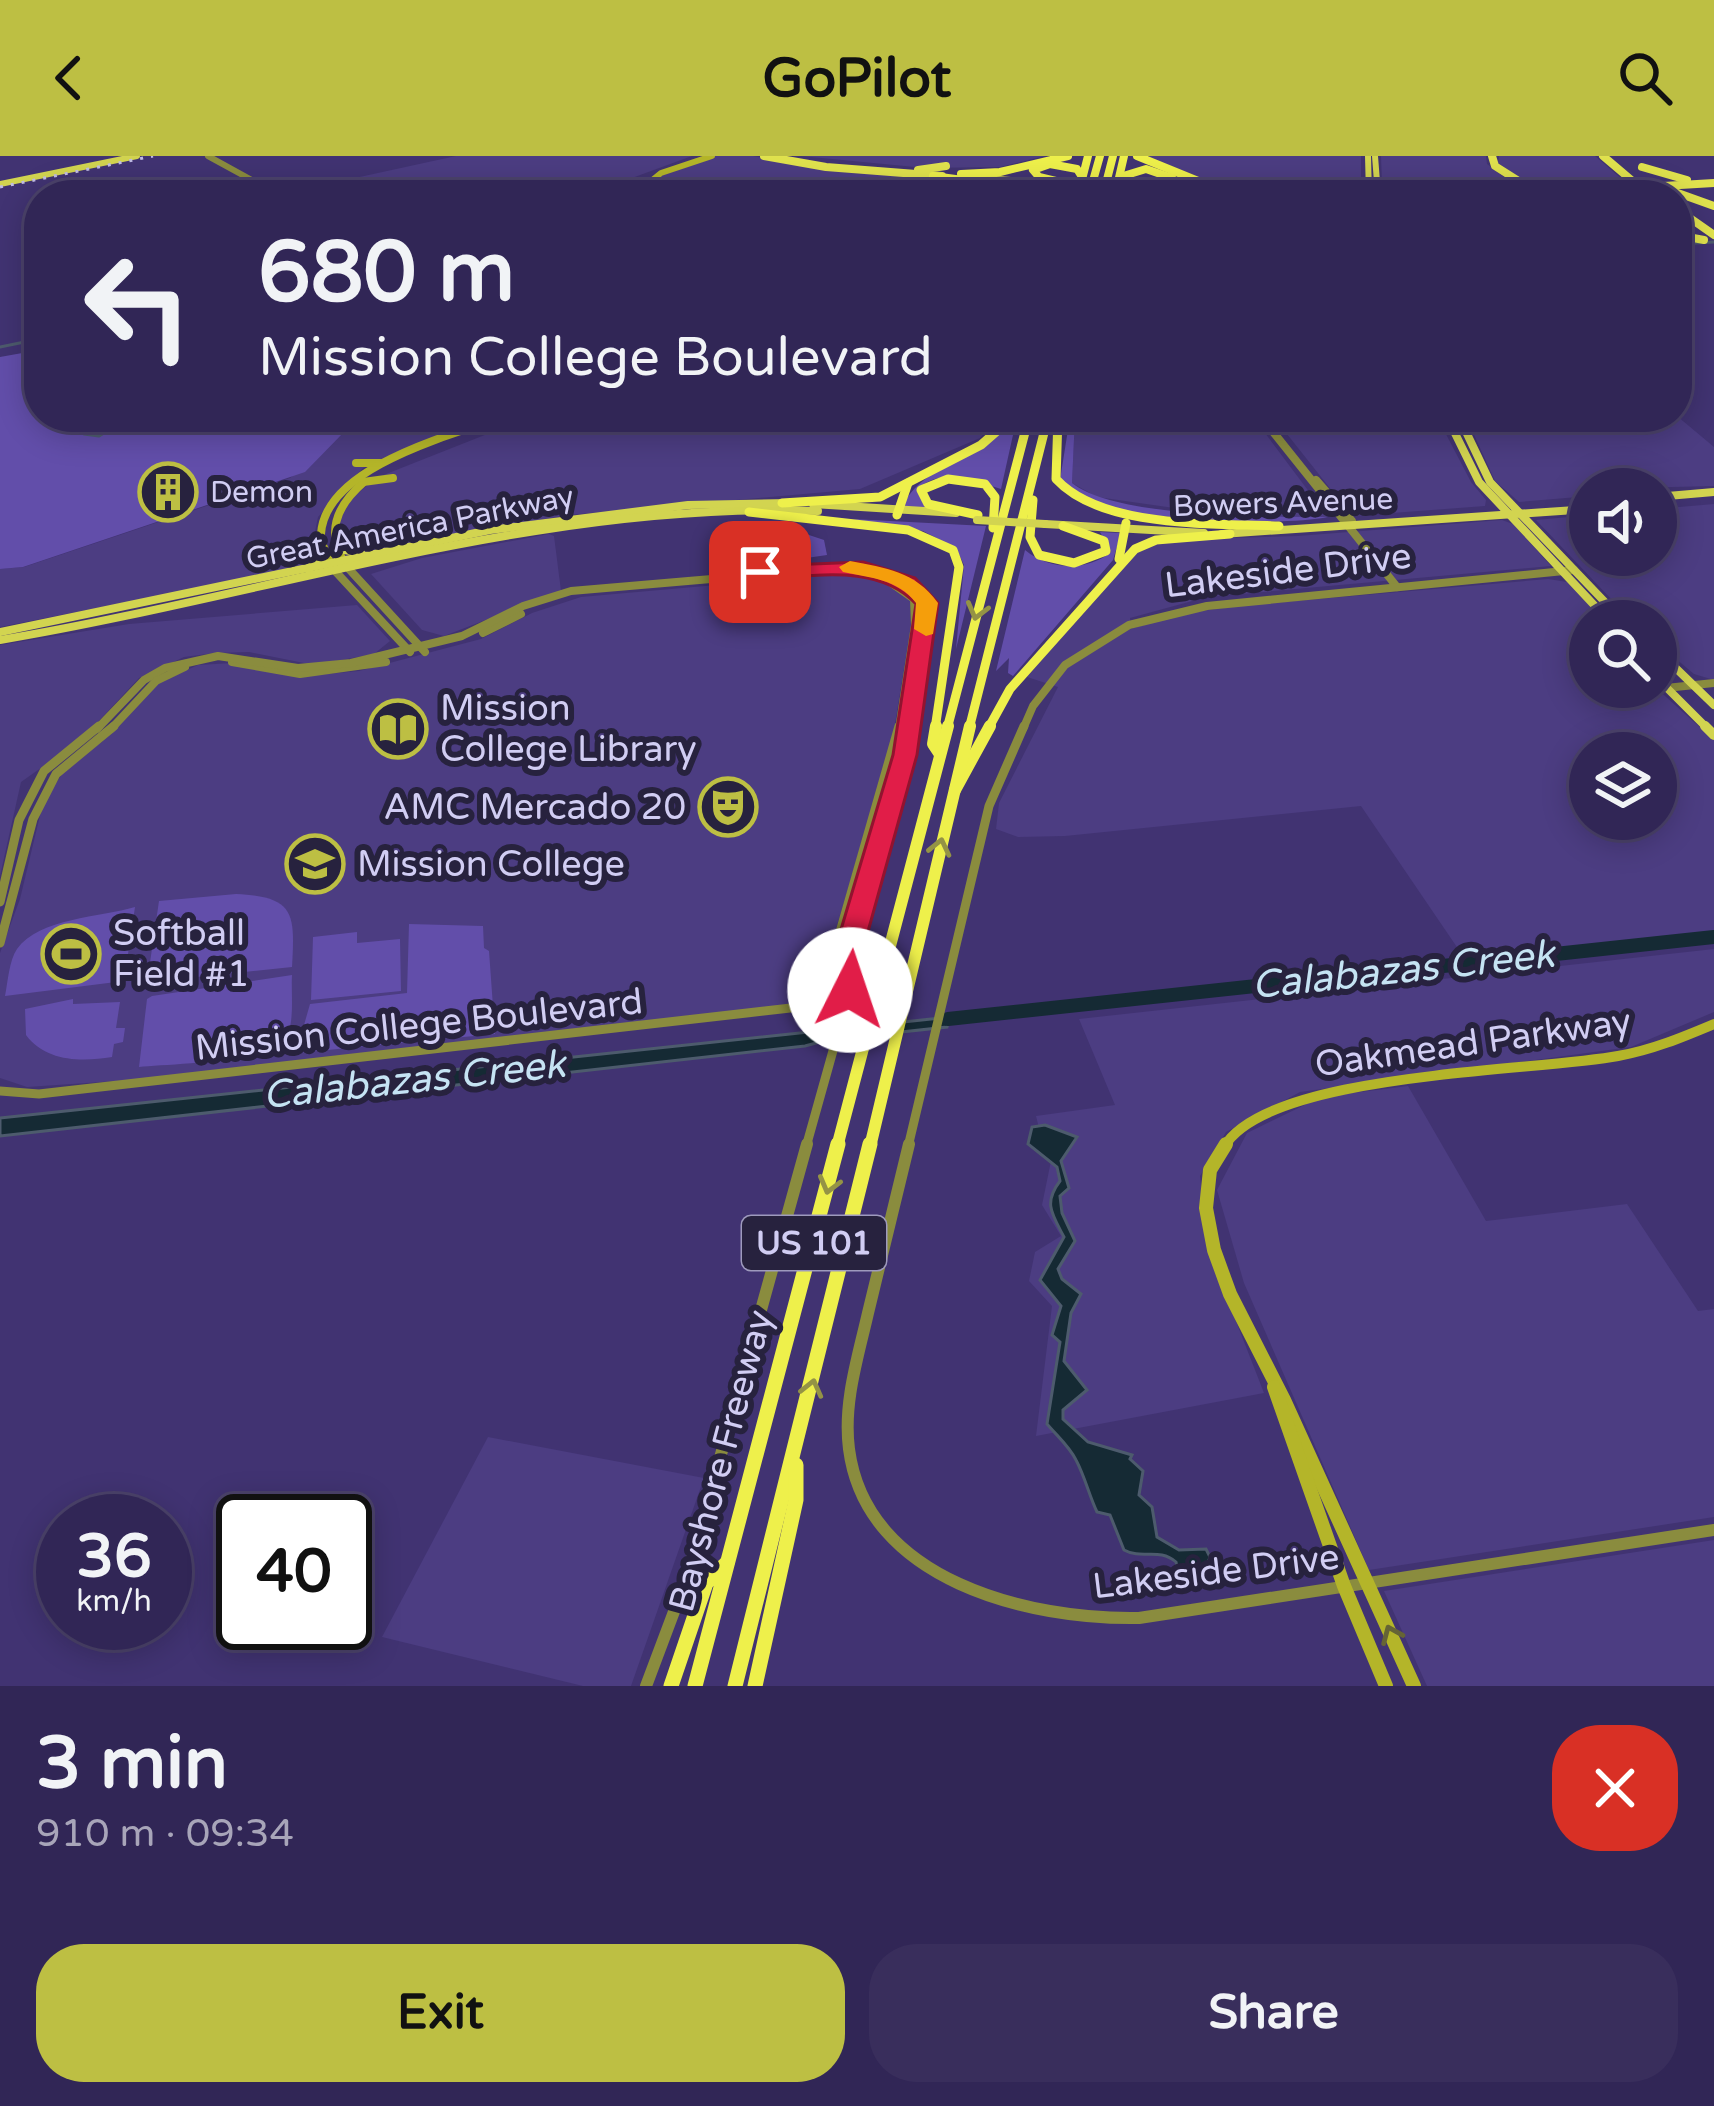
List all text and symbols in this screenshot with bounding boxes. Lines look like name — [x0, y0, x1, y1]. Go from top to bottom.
icon: back — [36, 45, 102, 111]
icon: search — [1612, 45, 1678, 111]
text: GoPilot — [763, 46, 951, 111]
text: 680 m — [258, 223, 515, 324]
icon: left — [60, 228, 216, 384]
text: Mission College Boulevard — [258, 325, 933, 390]
building icon: Demon — [137, 461, 199, 523]
map controls — [1569, 468, 1677, 840]
button: sound — [1569, 468, 1677, 576]
place label: Demon — [210, 474, 313, 511]
street label: Great America Parkway — [243, 478, 577, 578]
street label: Bowers Avenue — [1172, 481, 1394, 525]
pin — [709, 521, 811, 623]
street label: Lakeside Drive — [1162, 535, 1414, 607]
icon: arrive — [727, 539, 793, 605]
one-way arrow — [966, 600, 991, 621]
button: search — [1569, 600, 1677, 708]
place label: Mission College Library — [440, 687, 697, 771]
library icon: Mission College Library — [367, 698, 429, 760]
button: layers — [1569, 732, 1677, 840]
theatre icon: AMC Mercado 20 — [697, 776, 759, 838]
place label: AMC Mercado 20 — [383, 786, 686, 829]
school or university icon: Mission College — [284, 833, 346, 895]
one-way arrow — [926, 837, 951, 857]
place label: Mission College — [357, 843, 625, 886]
place label: Softball Field #1 — [113, 912, 250, 996]
sports icon: Softball Field #1 — [40, 923, 102, 985]
position arrow — [787, 927, 913, 1053]
water label: Calabazas Creek — [1249, 930, 1559, 1009]
street label: Mission College Boulevard — [193, 980, 645, 1070]
street label: Oakmead Parkway — [1312, 1000, 1634, 1086]
water label: Calabazas Creek — [260, 1040, 570, 1119]
one-way arrow — [819, 1174, 844, 1195]
road number: US 101 — [742, 1216, 886, 1270]
street label: Bayshore Freeway — [660, 1305, 782, 1617]
one-way arrow — [798, 1378, 823, 1398]
speed limit sign: 40 — [216, 1494, 372, 1650]
text: 36 — [76, 1521, 152, 1593]
street label: Lakeside Drive — [1090, 1536, 1342, 1608]
text: km/h — [76, 1583, 152, 1620]
one-way arrow — [1381, 1625, 1405, 1646]
text: 3 min — [36, 1721, 228, 1808]
button: close — [1552, 1725, 1678, 1851]
text: 910 m · 09:34 — [36, 1810, 294, 1857]
button: Exit — [36, 1944, 845, 2082]
button: Share — [869, 1944, 1678, 2082]

